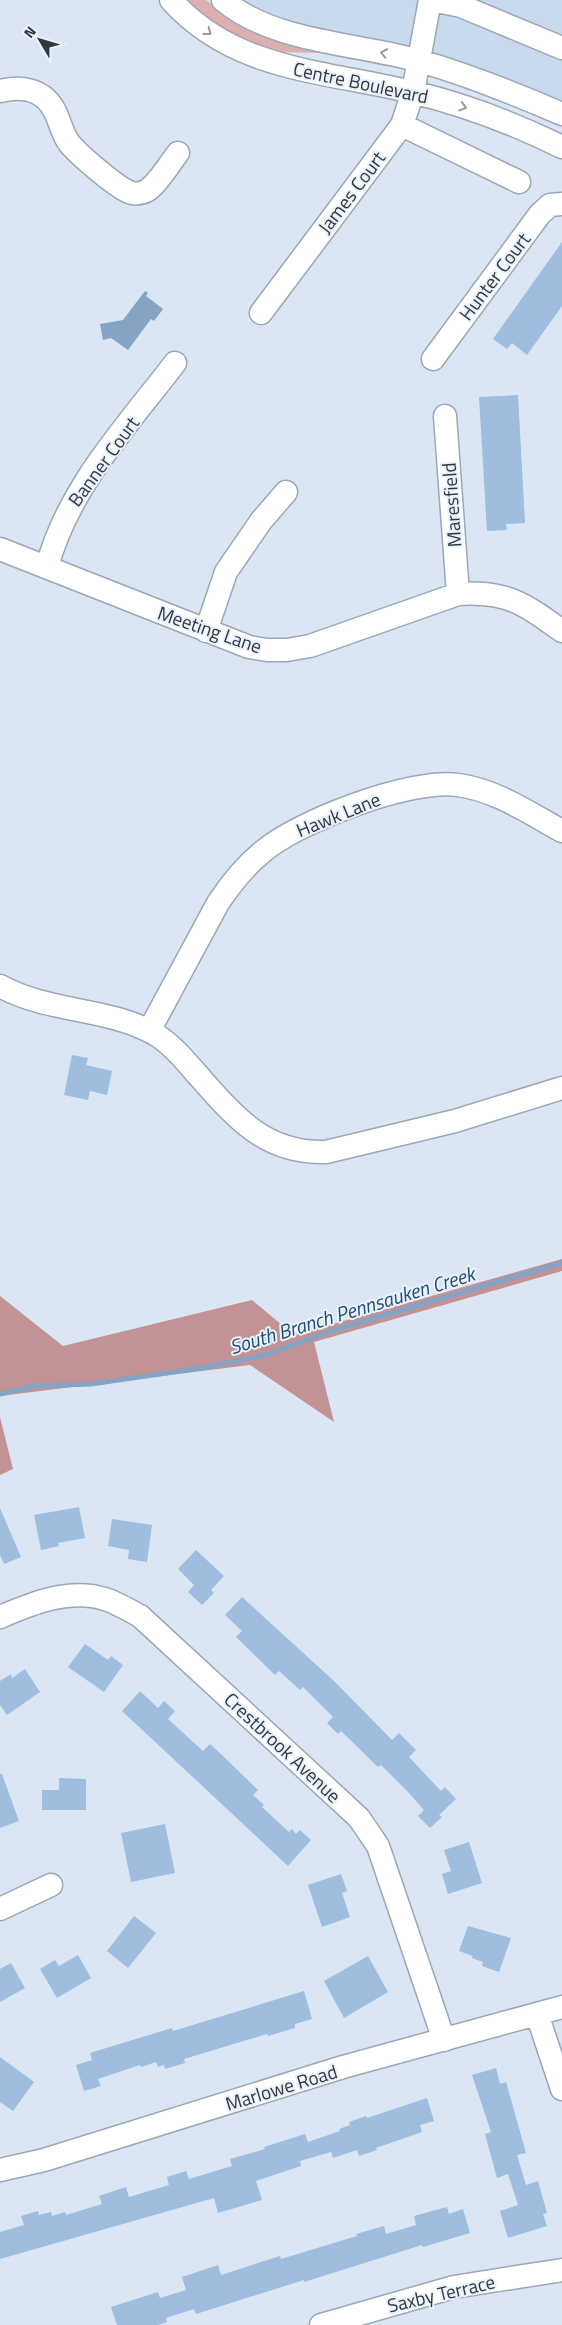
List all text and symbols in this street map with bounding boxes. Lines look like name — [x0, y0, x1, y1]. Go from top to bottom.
north arrow — [15, 15, 65, 65]
text: N — [18, 21, 41, 42]
one-way arrow — [202, 26, 211, 34]
one-way arrow — [379, 49, 388, 59]
street label: Centre Boulevard — [291, 54, 431, 110]
one-way arrow — [458, 101, 466, 111]
street label: James Court — [310, 144, 392, 239]
street label: Hunter Court — [451, 226, 537, 326]
street label: Banner Court — [60, 410, 146, 512]
street label: Maresfield — [434, 462, 468, 548]
street label: Meeting Lane — [154, 598, 266, 660]
street label: Hawk Lane — [292, 784, 384, 844]
water label: South Branch Pennsauken Creek — [226, 1257, 480, 1362]
street label: Crestbrook Avenue — [218, 1685, 348, 1809]
street label: Marlowe Road — [221, 2056, 341, 2118]
street label: Saxby Terrace — [384, 2267, 498, 2319]

